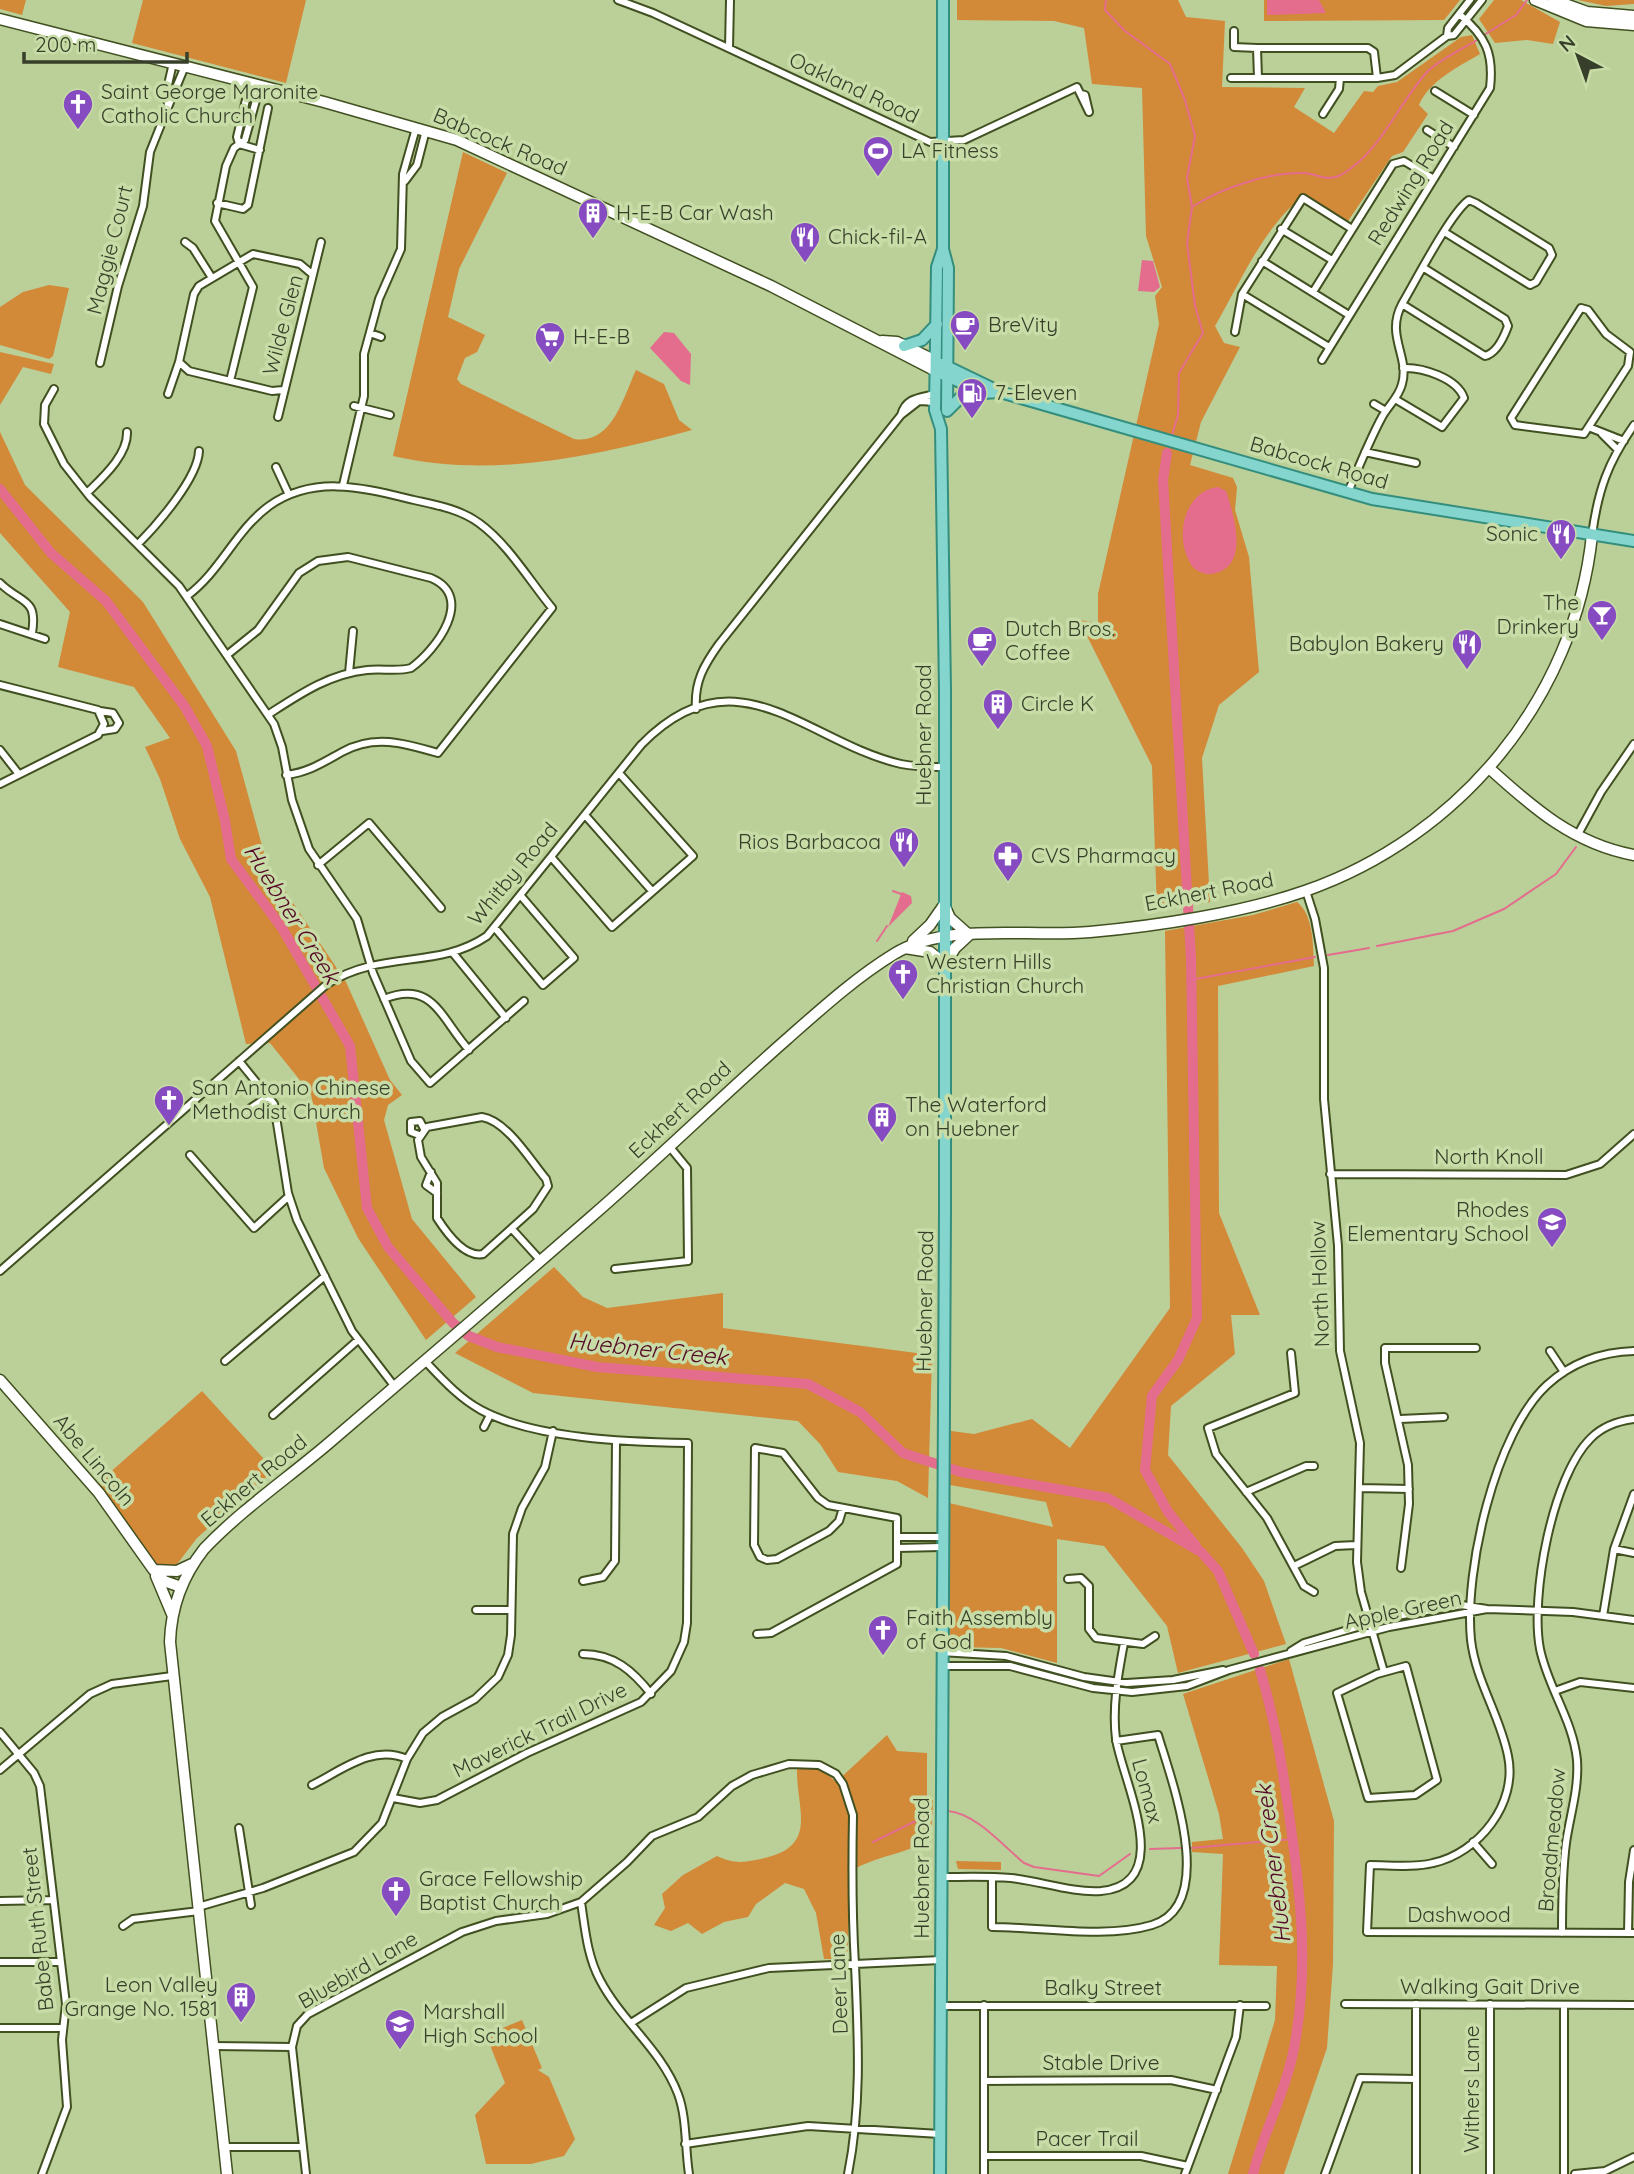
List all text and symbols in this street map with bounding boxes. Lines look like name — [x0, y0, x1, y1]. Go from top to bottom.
scale bar — [24, 21, 187, 65]
north arrow — [1543, 21, 1613, 91]
text: N — [1554, 30, 1580, 57]
text: 200 m — [35, 31, 97, 57]
street label: Oakland Road — [785, 46, 923, 129]
place label: Saint George Maronite Catholic Church — [101, 78, 318, 128]
church icon: Saint George Maronite Catholic Church — [61, 87, 95, 131]
street label: Babcock Road — [430, 101, 571, 181]
street label: Redwing Road — [1362, 115, 1459, 250]
sports icon: LA Fitness — [861, 134, 895, 178]
place label: LA Fitness — [901, 137, 999, 163]
street label: Maggie Court — [80, 183, 138, 317]
building icon: H-E-B Car Wash — [576, 196, 610, 240]
place label: H-E-B Car Wash — [616, 199, 774, 225]
restaurant icon: Chick-fil-A — [788, 220, 822, 264]
place label: Chick-fil-A — [828, 223, 927, 249]
street label: Wilde Glen — [256, 272, 308, 378]
cafe icon: BreVity — [948, 308, 982, 352]
place label: BreVity — [988, 311, 1058, 337]
supermarket icon: H-E-B — [533, 320, 567, 364]
place label: H-E-B — [573, 323, 630, 349]
fuel station icon: 7-Eleven — [955, 376, 989, 420]
place label: 7-Eleven — [995, 379, 1077, 405]
street label: Babcock Road — [1247, 430, 1391, 494]
restaurant icon: Sonic — [1544, 517, 1578, 561]
place label: Sonic — [1486, 520, 1538, 546]
place label: The Drinkery — [1497, 589, 1579, 639]
bar icon: The Drinkery — [1585, 598, 1619, 642]
place label: Dutch Bros. Coffee — [1005, 615, 1115, 665]
cafe icon: Dutch Bros. Coffee — [965, 624, 999, 668]
restaurant icon: Babylon Bakery — [1450, 627, 1484, 671]
place label: Babylon Bakery — [1289, 630, 1444, 656]
street label: Huebner Road — [910, 664, 936, 806]
building icon: Circle K — [981, 687, 1015, 731]
place label: Circle K — [1021, 690, 1094, 716]
street label: Whitby Road — [462, 817, 563, 930]
restaurant icon: Rios Barbacoa — [887, 825, 921, 869]
place label: Rios Barbacoa — [738, 828, 881, 854]
water label: Huebner Creek — [238, 838, 348, 991]
pharmacy icon: CVS Pharmacy — [991, 839, 1025, 883]
place label: CVS Pharmacy — [1031, 842, 1176, 868]
street label: Eckhert Road — [1142, 866, 1275, 916]
place label: Western Hills Christian Church — [926, 948, 1084, 998]
church icon: Western Hills Christian Church — [886, 957, 920, 1001]
street label: Eckhert Road — [623, 1055, 736, 1163]
place label: San Antonio Chinese Methodist Church — [192, 1074, 391, 1124]
church icon: San Antonio Chinese Methodist Church — [152, 1083, 186, 1127]
place label: The Waterford on Huebner — [905, 1091, 1047, 1141]
building icon: The Waterford on Huebner — [865, 1100, 899, 1144]
street label: North Knoll — [1434, 1143, 1544, 1169]
place label: Rhodes Elementary School — [1347, 1196, 1529, 1246]
school or university icon: Rhodes Elementary School — [1535, 1205, 1569, 1249]
street label: North Hollow — [1304, 1220, 1334, 1348]
street label: Huebner Road — [910, 1230, 938, 1372]
water label: Huebner Creek — [567, 1326, 731, 1371]
street label: Abe Lincoln — [49, 1408, 141, 1511]
street label: Eckhert Road — [195, 1428, 312, 1532]
street label: Apple Green — [1342, 1584, 1464, 1634]
place label: Faith Assembly of God — [906, 1604, 1053, 1654]
church icon: Faith Assembly of God — [866, 1613, 900, 1657]
street label: Maverick Trail Drive — [448, 1676, 631, 1783]
street label: Lomax — [1127, 1756, 1169, 1826]
street label: Broadmeadow — [1532, 1767, 1570, 1913]
water label: Huebner Creek — [1248, 1781, 1297, 1945]
street label: Huebner Road — [908, 1797, 934, 1939]
street label: Babe Ruth Street — [15, 1846, 59, 2012]
place label: Grace Fellowship Baptist Church — [419, 1865, 583, 1915]
church icon: Grace Fellowship Baptist Church — [379, 1874, 413, 1918]
street label: Dashwood — [1407, 1901, 1511, 1927]
street label: Bluebird Lane — [293, 1925, 422, 2014]
street label: Deer Lane — [823, 1933, 853, 2035]
place label: Leon Valley Grange No. 1581 — [65, 1971, 218, 2021]
street label: Walking Gait Drive — [1400, 1973, 1580, 1999]
street label: Balky Street — [1044, 1974, 1162, 2000]
building icon: Leon Valley Grange No. 1581 — [224, 1980, 258, 2024]
place label: Marshall High School — [423, 1998, 538, 2048]
school or university icon: Marshall High School — [383, 2007, 417, 2051]
street label: Withers Lane — [1458, 2025, 1484, 2153]
street label: Stable Drive — [1042, 2049, 1160, 2075]
street label: Pacer Trail — [1035, 2125, 1139, 2151]

